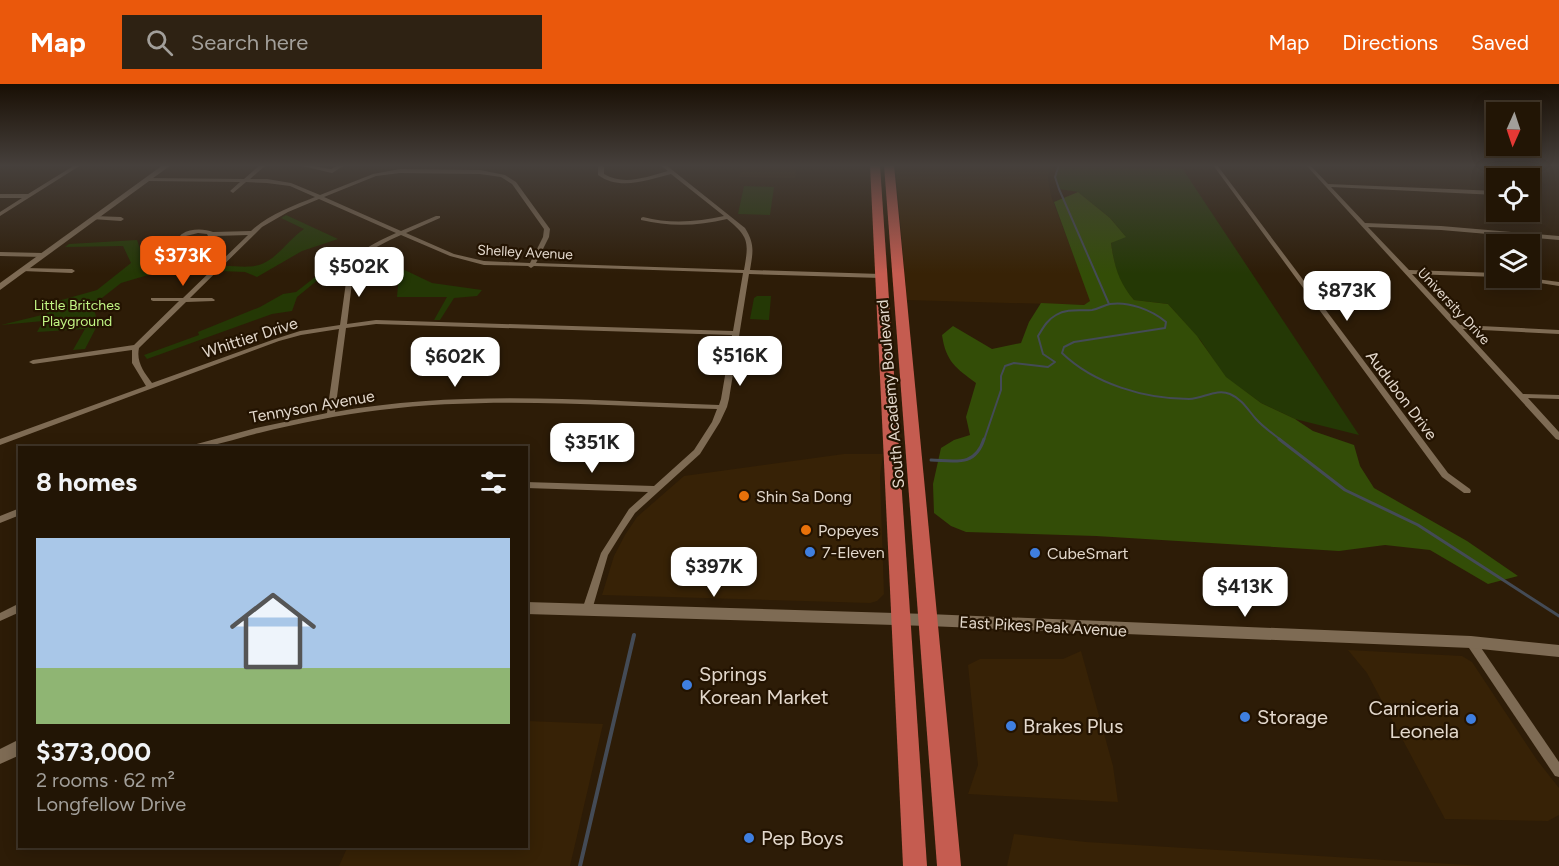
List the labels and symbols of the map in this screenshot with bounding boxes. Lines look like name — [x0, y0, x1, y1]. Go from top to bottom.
north arrow — [1486, 102, 1540, 156]
pin: $373K — [141, 236, 225, 287]
street label: Shelley Avenue — [477, 242, 574, 264]
pin: $502K — [317, 247, 401, 298]
street label: University Drive — [1414, 264, 1494, 348]
pin: $873K — [1305, 271, 1389, 322]
park label: Little Britches Playground — [34, 297, 120, 330]
street label: South Academy Boulevard — [873, 299, 908, 489]
street label: Whittier Drive — [200, 313, 300, 362]
pin: $516K — [698, 336, 782, 387]
pin: $602K — [413, 337, 497, 388]
street label: Audubon Drive — [1362, 347, 1441, 444]
street label: Tennyson Avenue — [248, 386, 376, 427]
pin: $351K — [550, 423, 634, 474]
place label: Shin Sa Dong — [756, 487, 852, 506]
marker: Shin Sa Dong — [737, 489, 751, 503]
place label: Popeyes — [818, 521, 879, 540]
marker: Popeyes — [799, 523, 813, 537]
place label: 7-Eleven — [822, 543, 885, 562]
place label: CubeSmart — [1047, 544, 1129, 563]
marker: 7-Eleven — [803, 545, 817, 559]
marker: CubeSmart — [1028, 546, 1042, 560]
pin: $397K — [672, 547, 756, 598]
pin: $413K — [1203, 567, 1287, 618]
street label: East Pikes Peak Avenue — [959, 613, 1127, 640]
place label: Springs Korean Market — [699, 662, 828, 709]
marker: Springs Korean Market — [680, 678, 694, 692]
place label: Carniceria Leonela — [1368, 696, 1459, 743]
place label: Storage — [1257, 705, 1328, 729]
marker: Storage — [1238, 710, 1252, 724]
marker: Carniceria Leonela — [1464, 712, 1478, 726]
place label: Brakes Plus — [1023, 714, 1123, 738]
marker: Brakes Plus — [1004, 719, 1018, 733]
place label: Pep Boys — [761, 826, 843, 850]
marker: Pep Boys — [742, 831, 756, 845]

